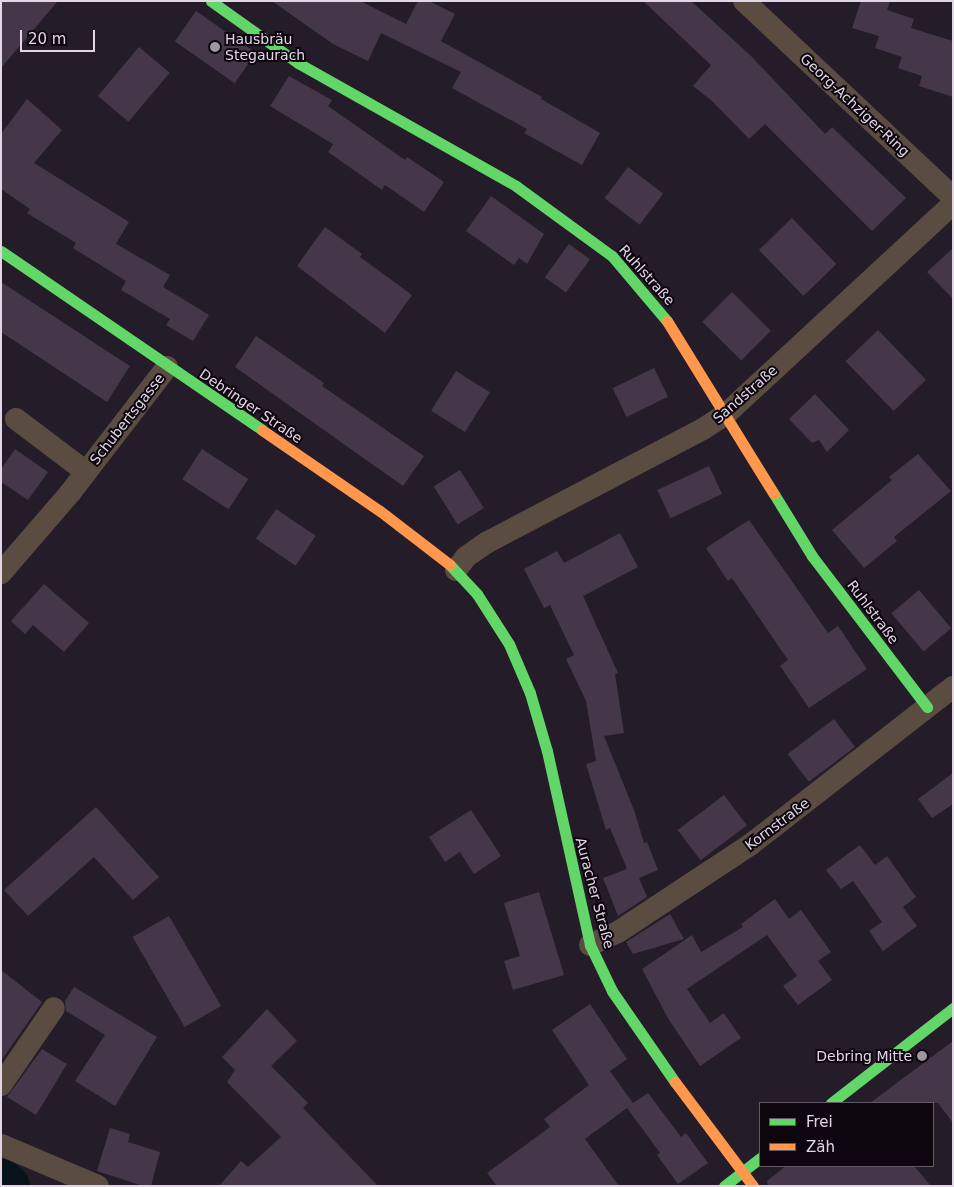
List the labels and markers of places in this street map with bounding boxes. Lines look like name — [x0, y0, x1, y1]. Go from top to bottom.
place label: Hausbräu Stegaurach — [225, 31, 305, 64]
marker: Hausbräu Stegaurach — [209, 41, 221, 53]
place label: Debring Mitte — [816, 1048, 912, 1064]
marker: Debring Mitte — [916, 1050, 928, 1062]

